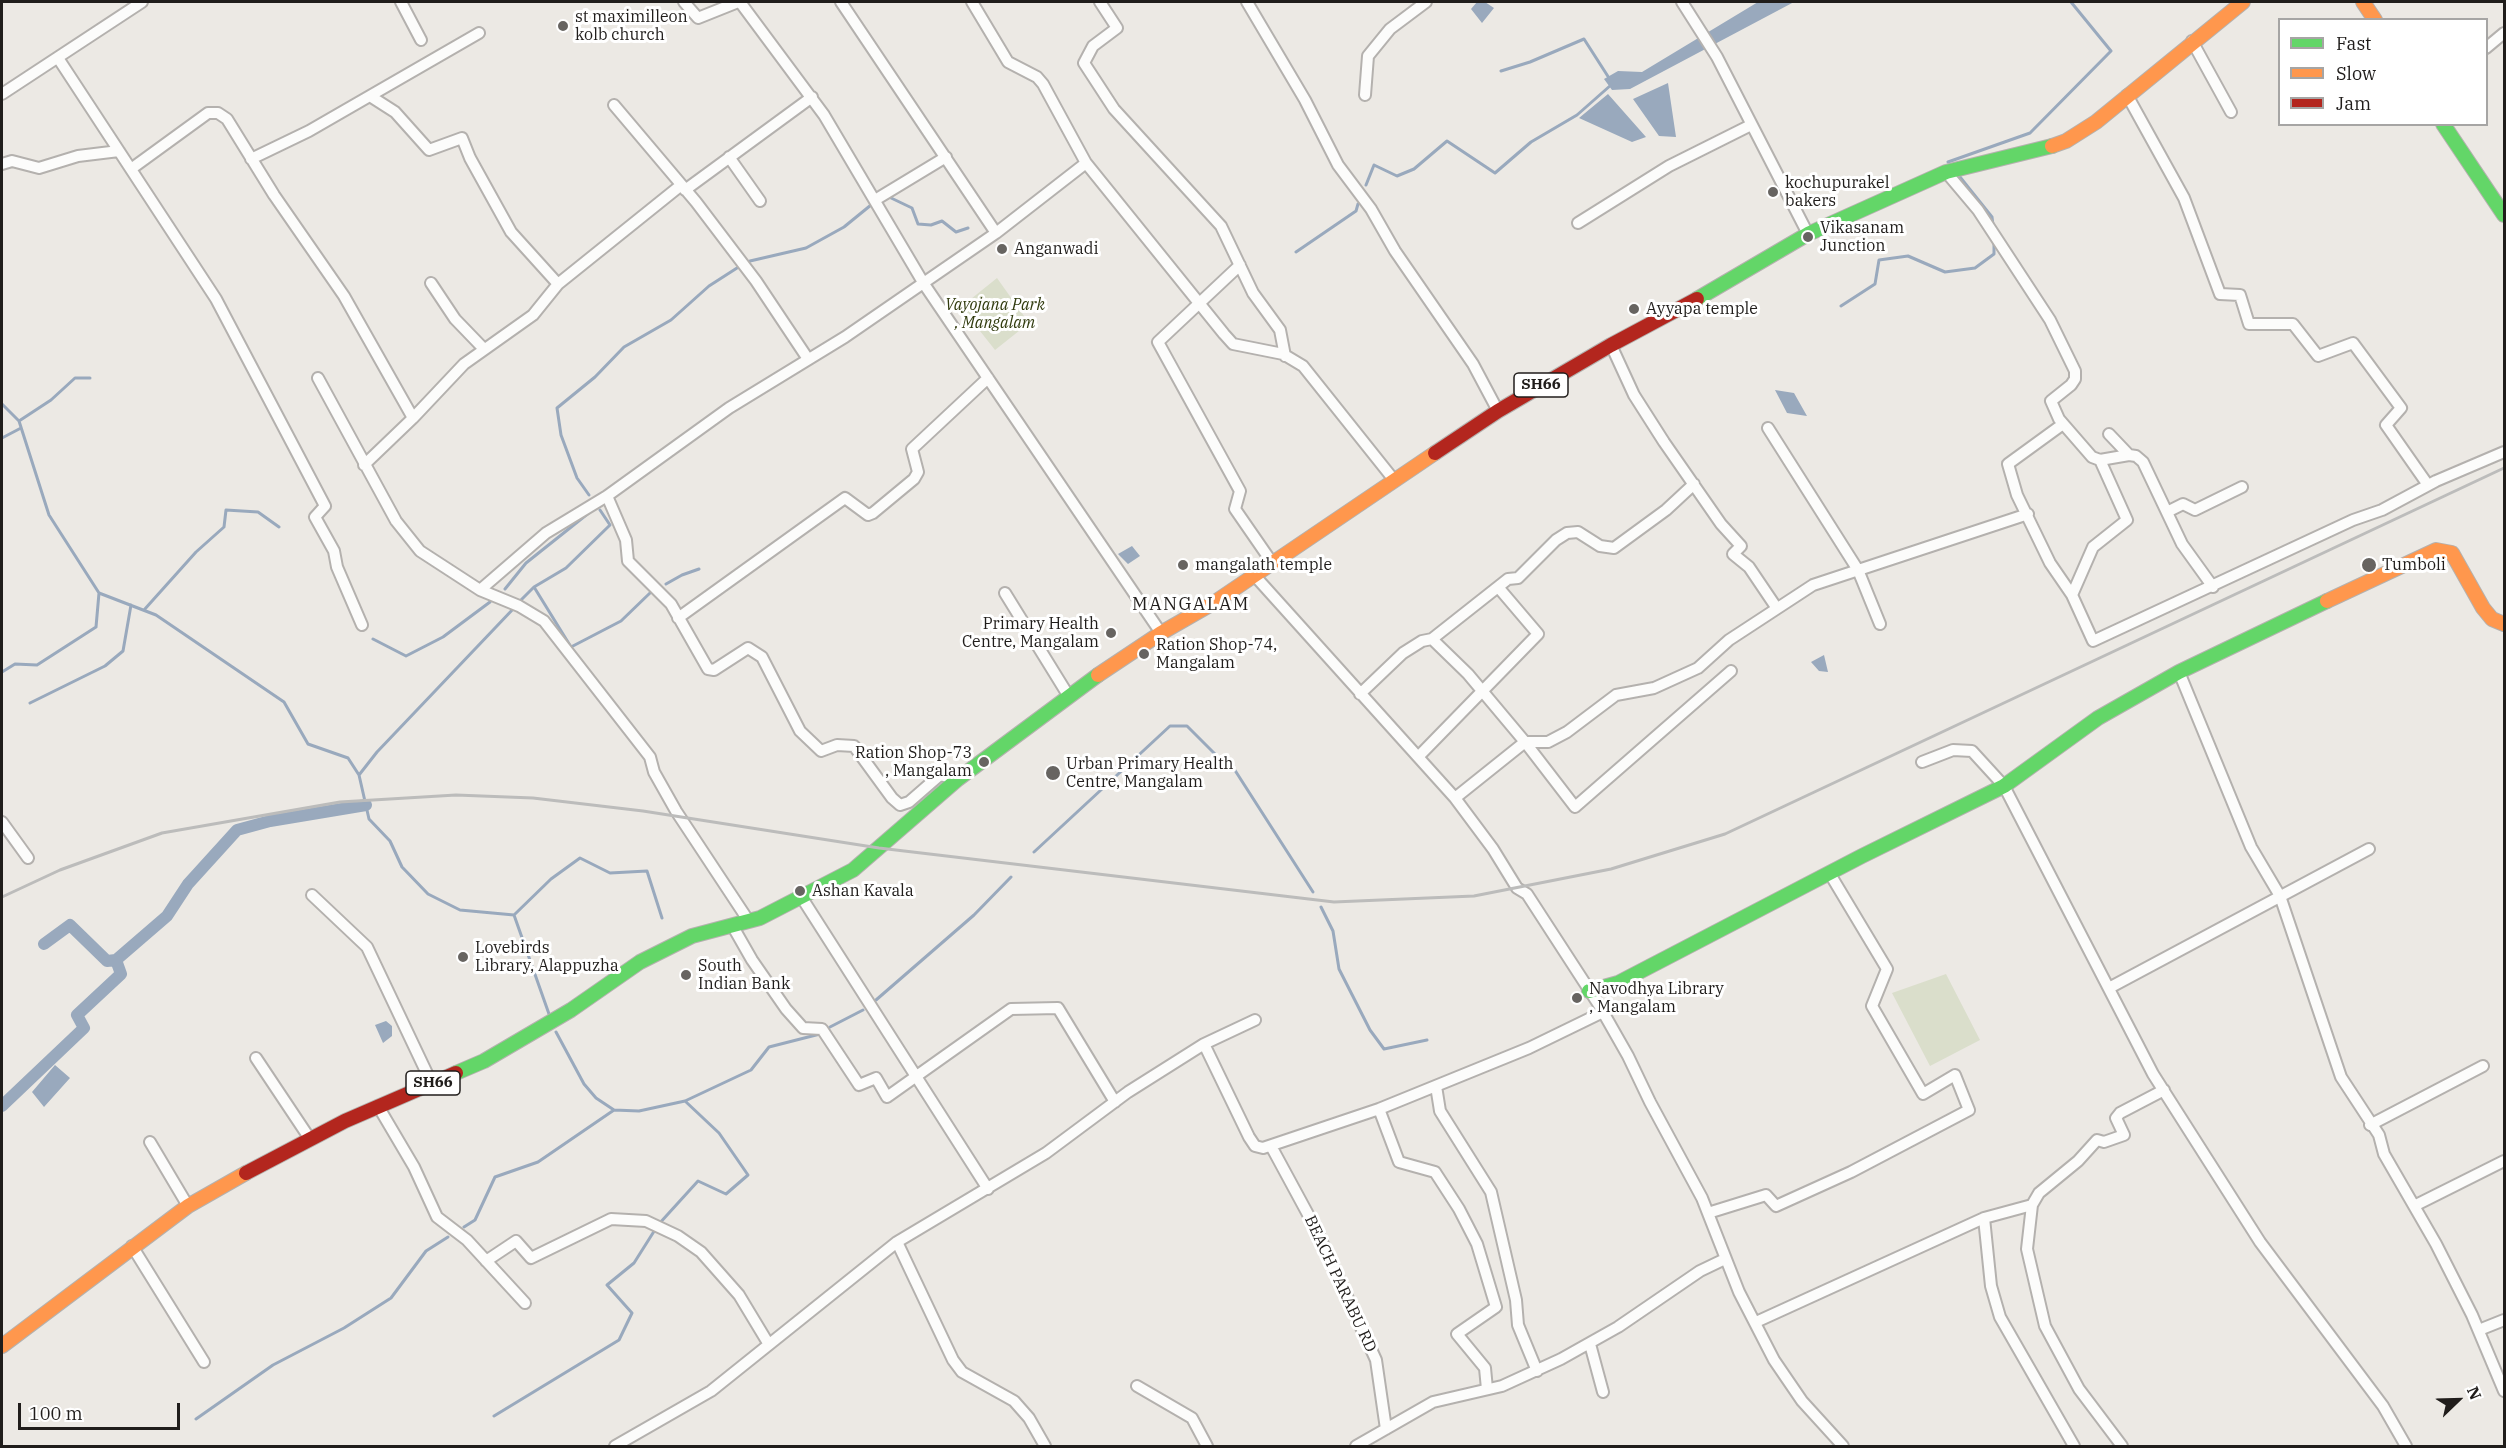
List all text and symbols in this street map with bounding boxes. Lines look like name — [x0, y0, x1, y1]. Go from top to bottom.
place label: st maximilleon kolb church — [575, 7, 688, 45]
legend — [2278, 18, 2488, 126]
marker: st maximilleon kolb church — [556, 19, 570, 33]
text: Fast — [2336, 32, 2371, 55]
text: Slow — [2336, 62, 2376, 85]
text: Jam — [2336, 92, 2371, 115]
place label: kochupurakel bakers — [1785, 173, 1889, 211]
marker: kochupurakel bakers — [1766, 185, 1780, 199]
place label: Vikasanam Junction — [1820, 218, 1904, 256]
marker: Vikasanam Junction — [1801, 230, 1815, 244]
place label: Anganwadi — [1014, 239, 1098, 259]
marker: Anganwadi — [995, 242, 1009, 256]
park label: Vayojana Park , Mangalam — [945, 295, 1045, 333]
place label: Ayyapa temple — [1646, 299, 1758, 319]
marker: Ayyapa temple — [1627, 302, 1641, 316]
road number: SH66 — [1514, 373, 1568, 397]
place label: mangalath temple — [1195, 555, 1332, 575]
place label: Tumboli — [2382, 555, 2446, 575]
marker: Tumboli — [2360, 556, 2378, 574]
marker: mangalath temple — [1176, 558, 1190, 572]
district label: MANGALAM — [1132, 594, 1250, 616]
place label: Primary Health Centre, Mangalam — [962, 614, 1099, 652]
marker: Primary Health Centre, Mangalam — [1104, 626, 1118, 640]
place label: Ration Shop-74, Mangalam — [1156, 635, 1277, 673]
marker: Ration Shop-74, Mangalam — [1137, 647, 1151, 661]
place label: Ration Shop-73 , Mangalam — [855, 743, 972, 781]
place label: Urban Primary Health Centre, Mangalam — [1066, 754, 1234, 792]
marker: Ration Shop-73 , Mangalam — [977, 755, 991, 769]
marker: Urban Primary Health Centre, Mangalam — [1044, 764, 1062, 782]
place label: Ashan Kavala — [812, 881, 914, 901]
marker: Ashan Kavala — [793, 884, 807, 898]
place label: Lovebirds Library, Alappuzha — [475, 938, 619, 976]
marker: Lovebirds Library, Alappuzha — [456, 950, 470, 964]
place label: South Indian Bank — [698, 956, 790, 994]
marker: South Indian Bank — [679, 968, 693, 982]
place label: Navodhya Library , Mangalam — [1589, 979, 1724, 1017]
marker: Navodhya Library , Mangalam — [1570, 991, 1584, 1005]
road number: SH66 — [406, 1071, 460, 1095]
street label: BEACH PARABU RD — [1300, 1213, 1380, 1355]
north arrow — [2428, 1370, 2488, 1430]
text: N — [2463, 1383, 2486, 1403]
scale bar — [21, 1391, 183, 1429]
text: 100 m — [29, 1402, 83, 1425]

